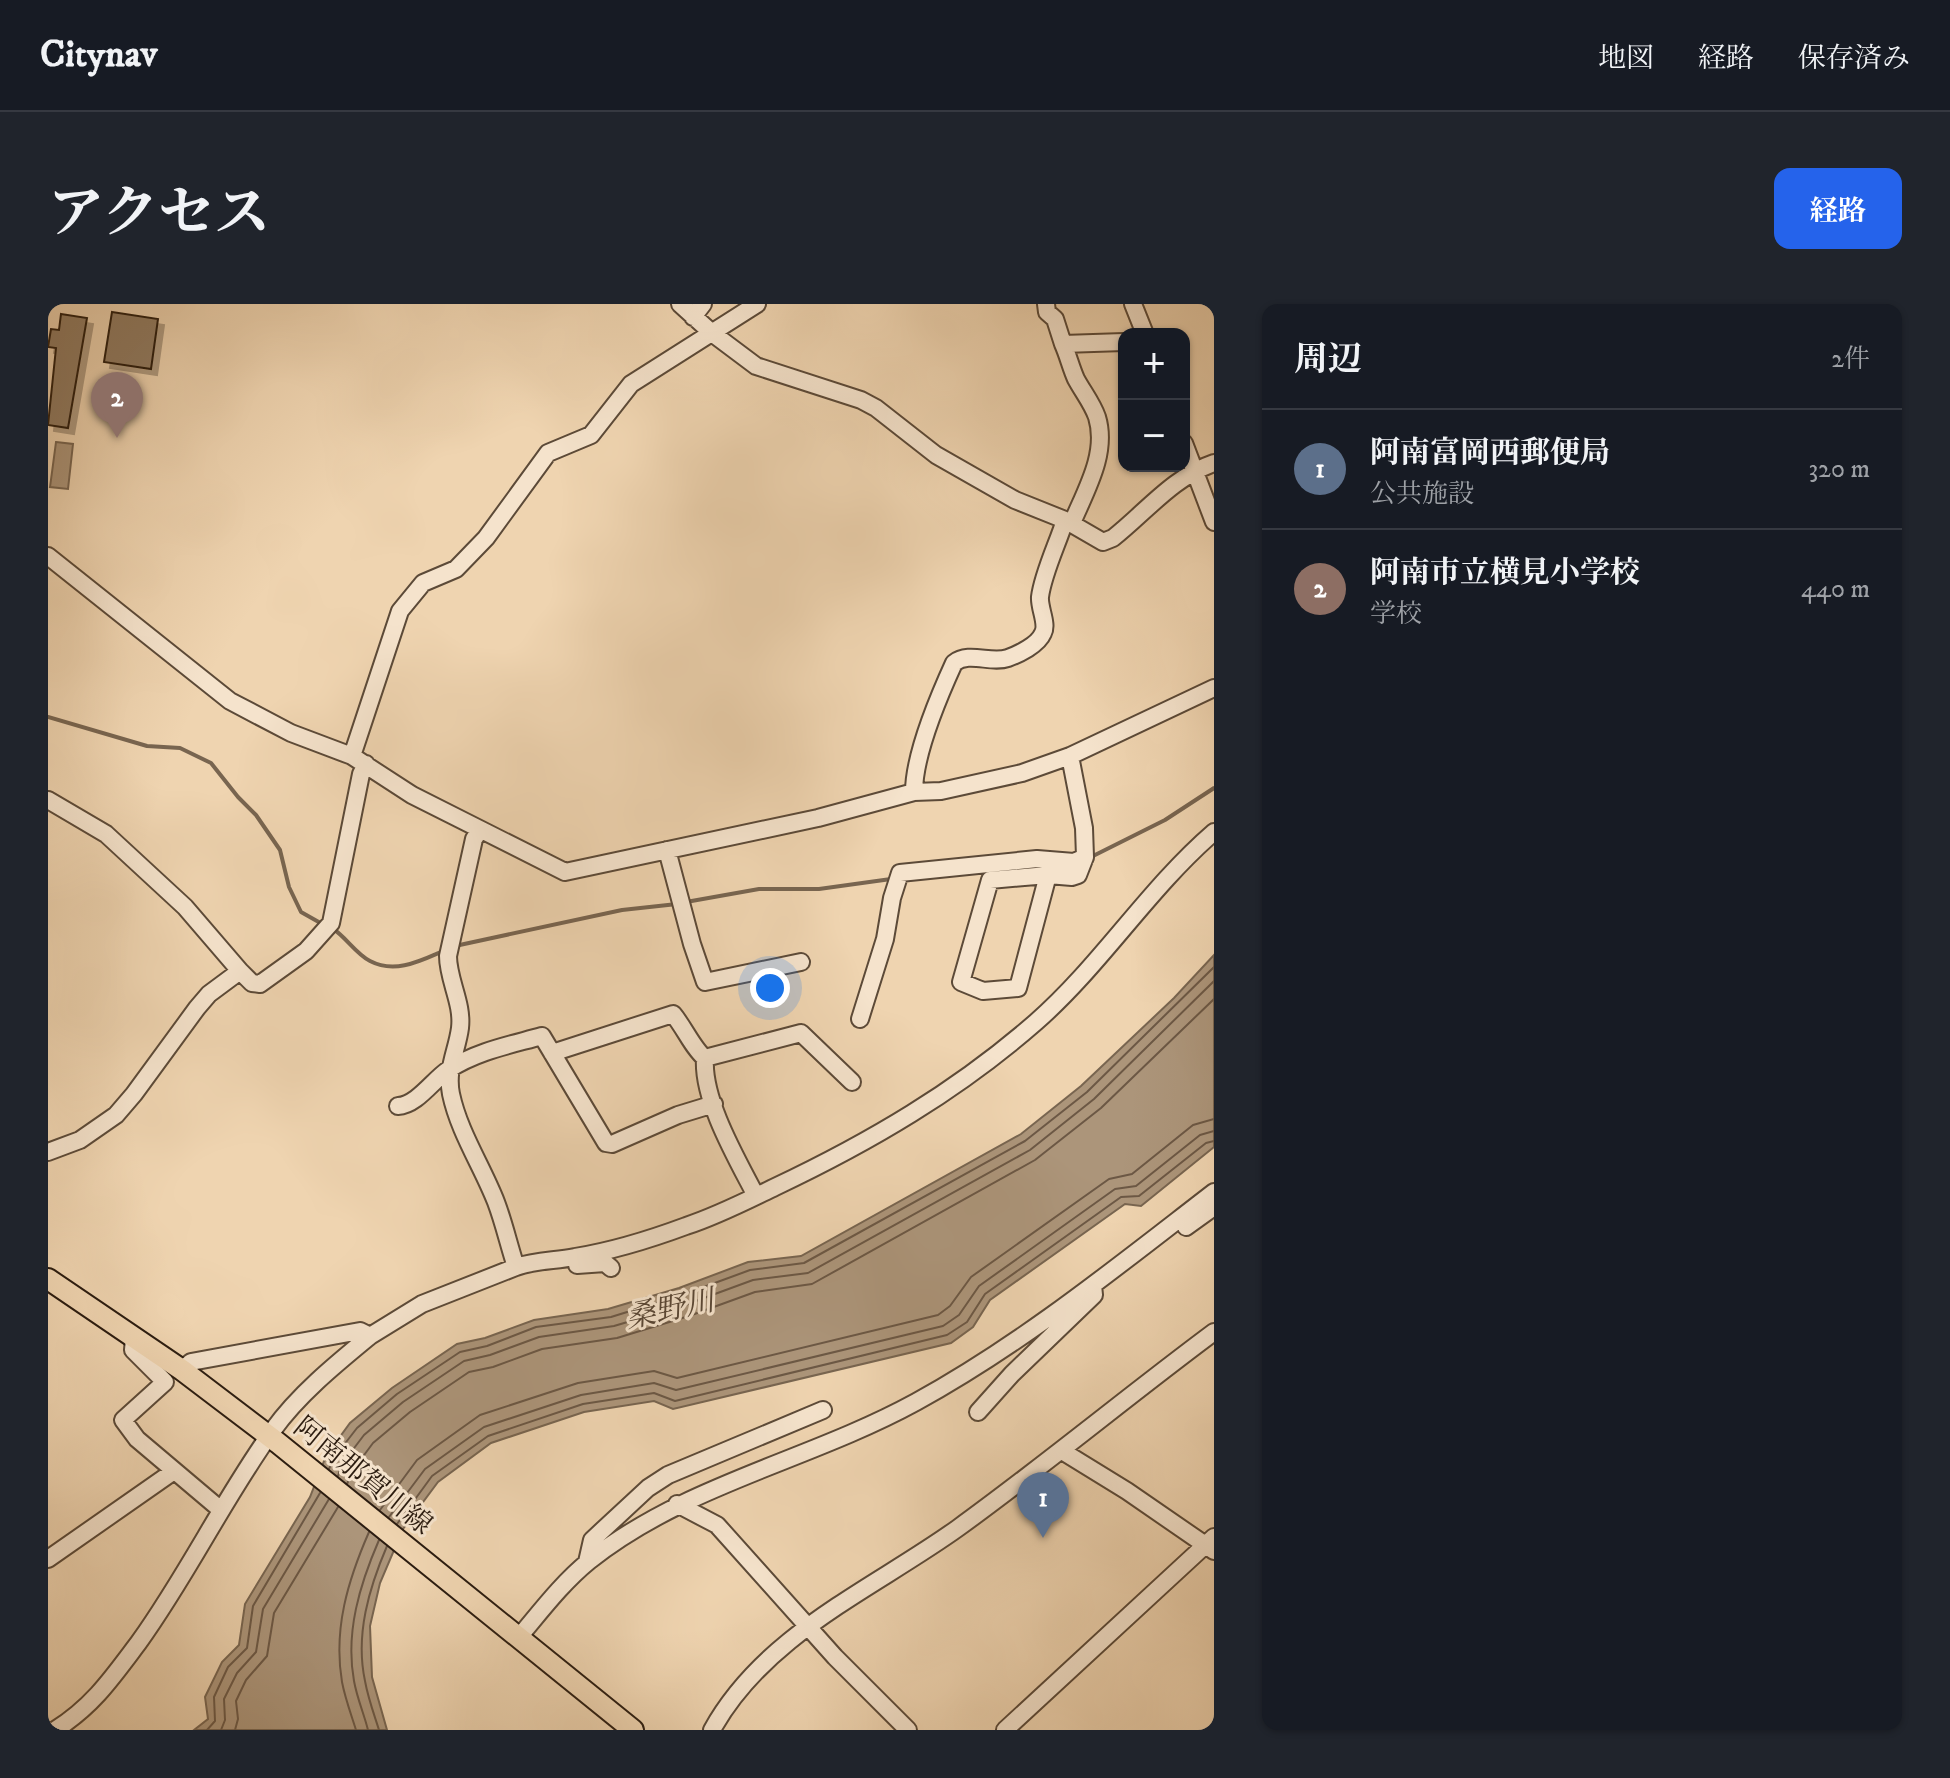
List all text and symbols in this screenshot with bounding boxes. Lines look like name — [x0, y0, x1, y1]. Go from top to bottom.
text: Citynav — [40, 31, 158, 79]
text: 地図 — [1598, 41, 1654, 76]
text: 経路 — [1698, 41, 1754, 76]
text: 保存済み — [1798, 41, 1910, 76]
button: 経路 — [1774, 168, 1902, 249]
text: アクセス — [48, 180, 270, 250]
map controls — [1118, 328, 1190, 472]
button: + — [1118, 328, 1190, 400]
text: 周辺 — [1294, 339, 1362, 381]
text: 2件 — [1831, 343, 1870, 376]
pin: 2 — [91, 372, 143, 438]
button: − — [1118, 400, 1190, 472]
text: 阿南富岡西郵便局 — [1370, 435, 1610, 472]
text: 1 — [1315, 453, 1325, 486]
text: 320 m — [1808, 453, 1870, 486]
text: 公共施設 — [1370, 478, 1474, 511]
text: 阿南市立横見小学校 — [1370, 555, 1640, 592]
text: 2 — [1314, 573, 1326, 606]
text: 440 m — [1801, 573, 1870, 606]
text: 学校 — [1370, 598, 1422, 631]
your location — [750, 968, 790, 1008]
water label: 桑野川 — [622, 1282, 721, 1337]
street label: 阿南那賀川線 — [287, 1410, 439, 1542]
pin: 1 — [1017, 1472, 1069, 1538]

